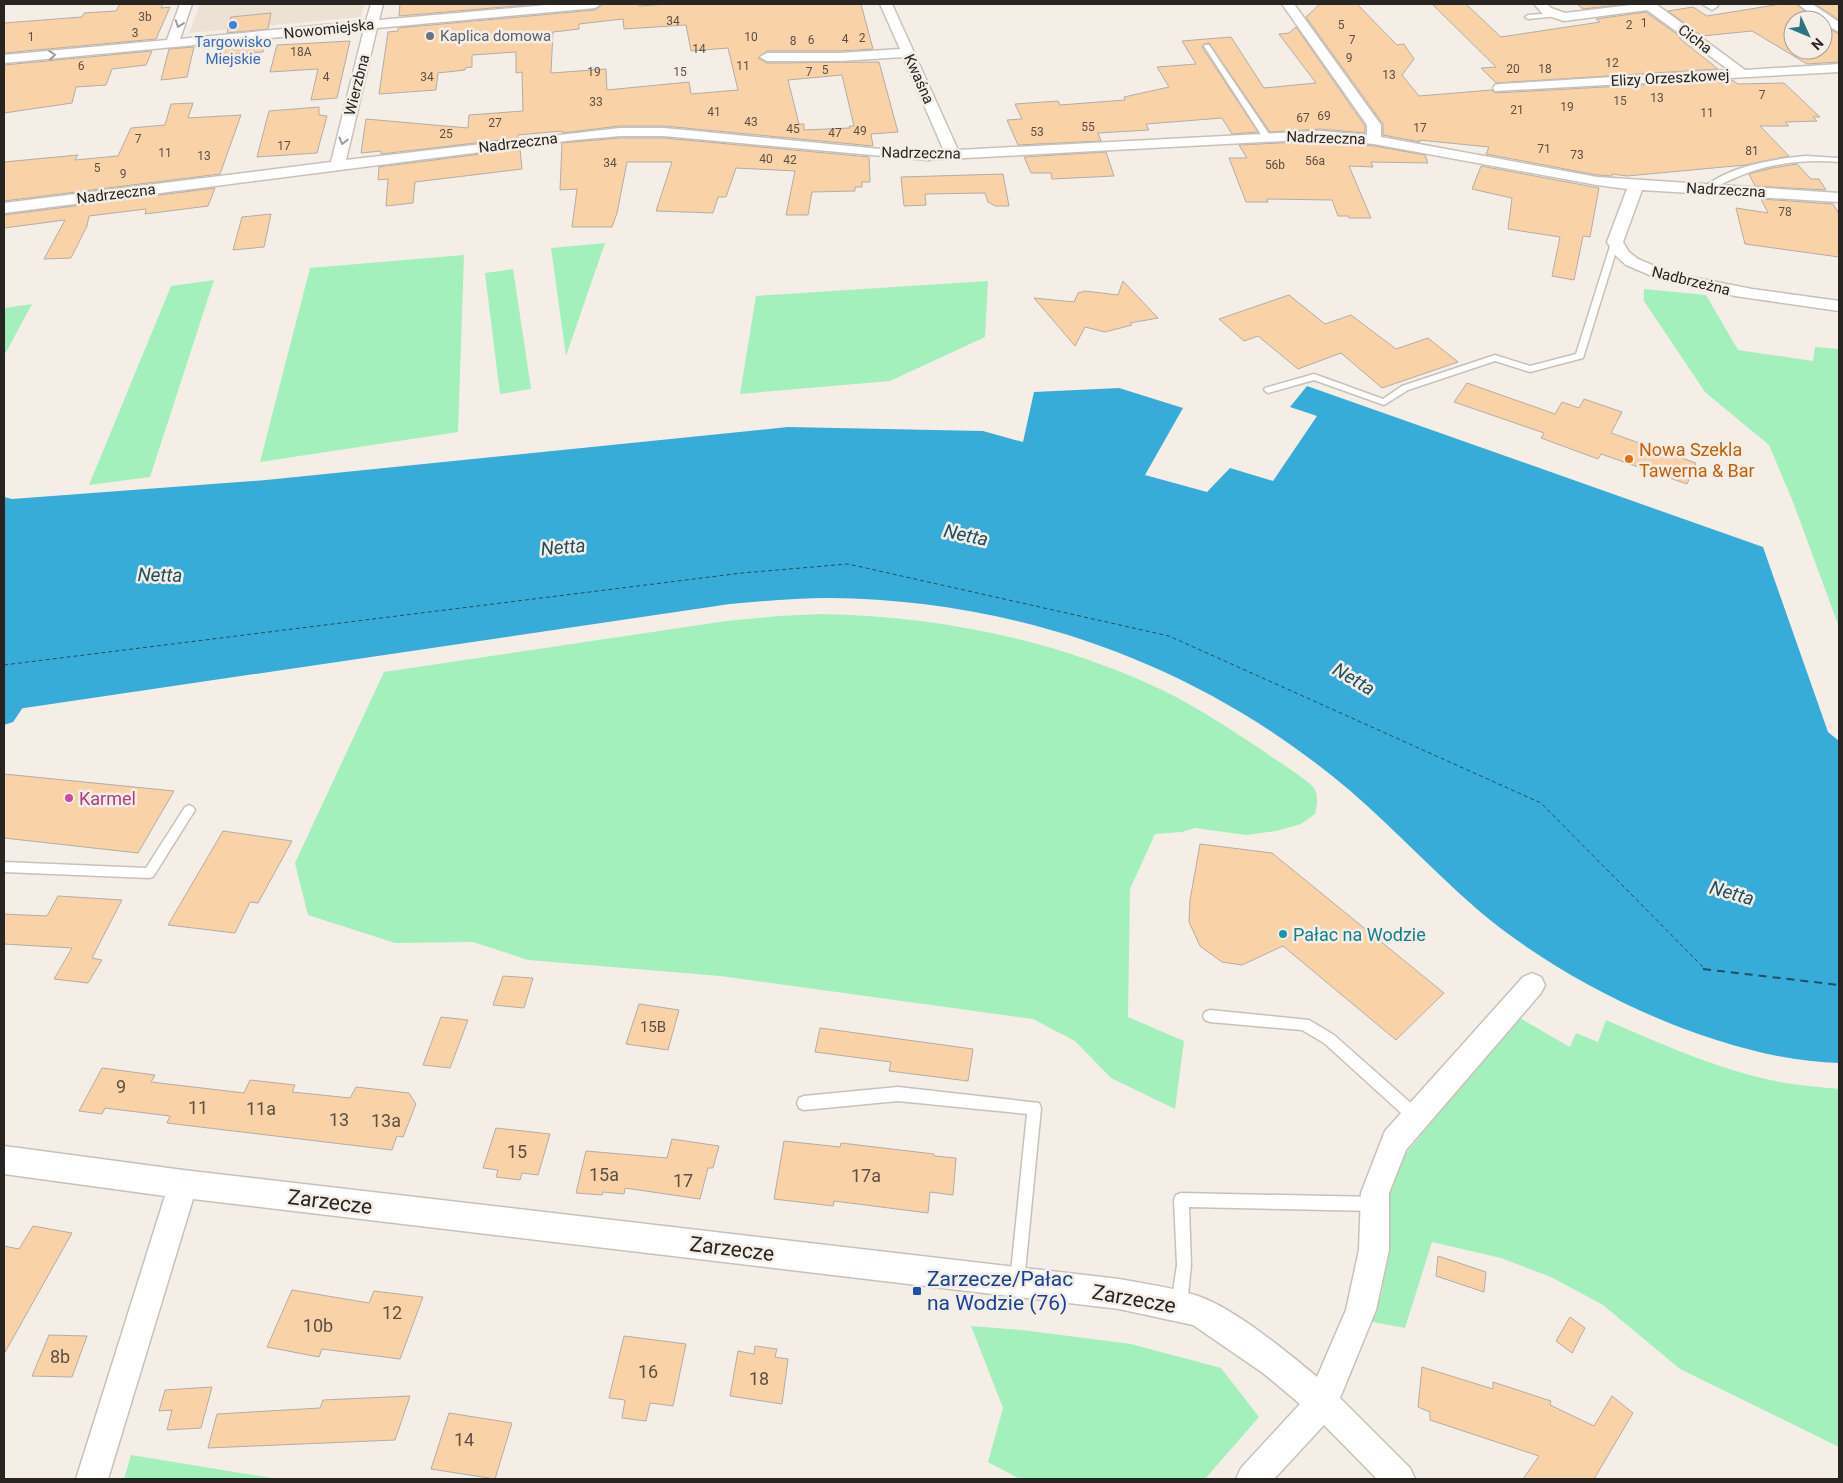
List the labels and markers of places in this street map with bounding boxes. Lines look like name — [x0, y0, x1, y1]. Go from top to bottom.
marker: Targowisko Miejskie — [227, 19, 239, 31]
place label: Kaplica domowa — [440, 27, 551, 45]
marker: Kaplica domowa — [424, 30, 436, 42]
place label: Targowisko Miejskie — [194, 33, 272, 68]
place label: Nowa Szekla Tawerna & Bar — [1639, 439, 1755, 481]
marker: Nowa Szekla Tawerna & Bar — [1623, 453, 1635, 465]
place label: Karmel — [79, 788, 136, 809]
marker: Karmel — [63, 792, 75, 804]
place label: Pałac na Wodzie — [1293, 924, 1426, 945]
marker: Pałac na Wodzie — [1277, 928, 1289, 940]
place label: Zarzecze/Pałac na Wodzie (76) — [927, 1267, 1073, 1315]
marker: Zarzecze/Pałac na Wodzie (76) — [911, 1285, 923, 1297]

